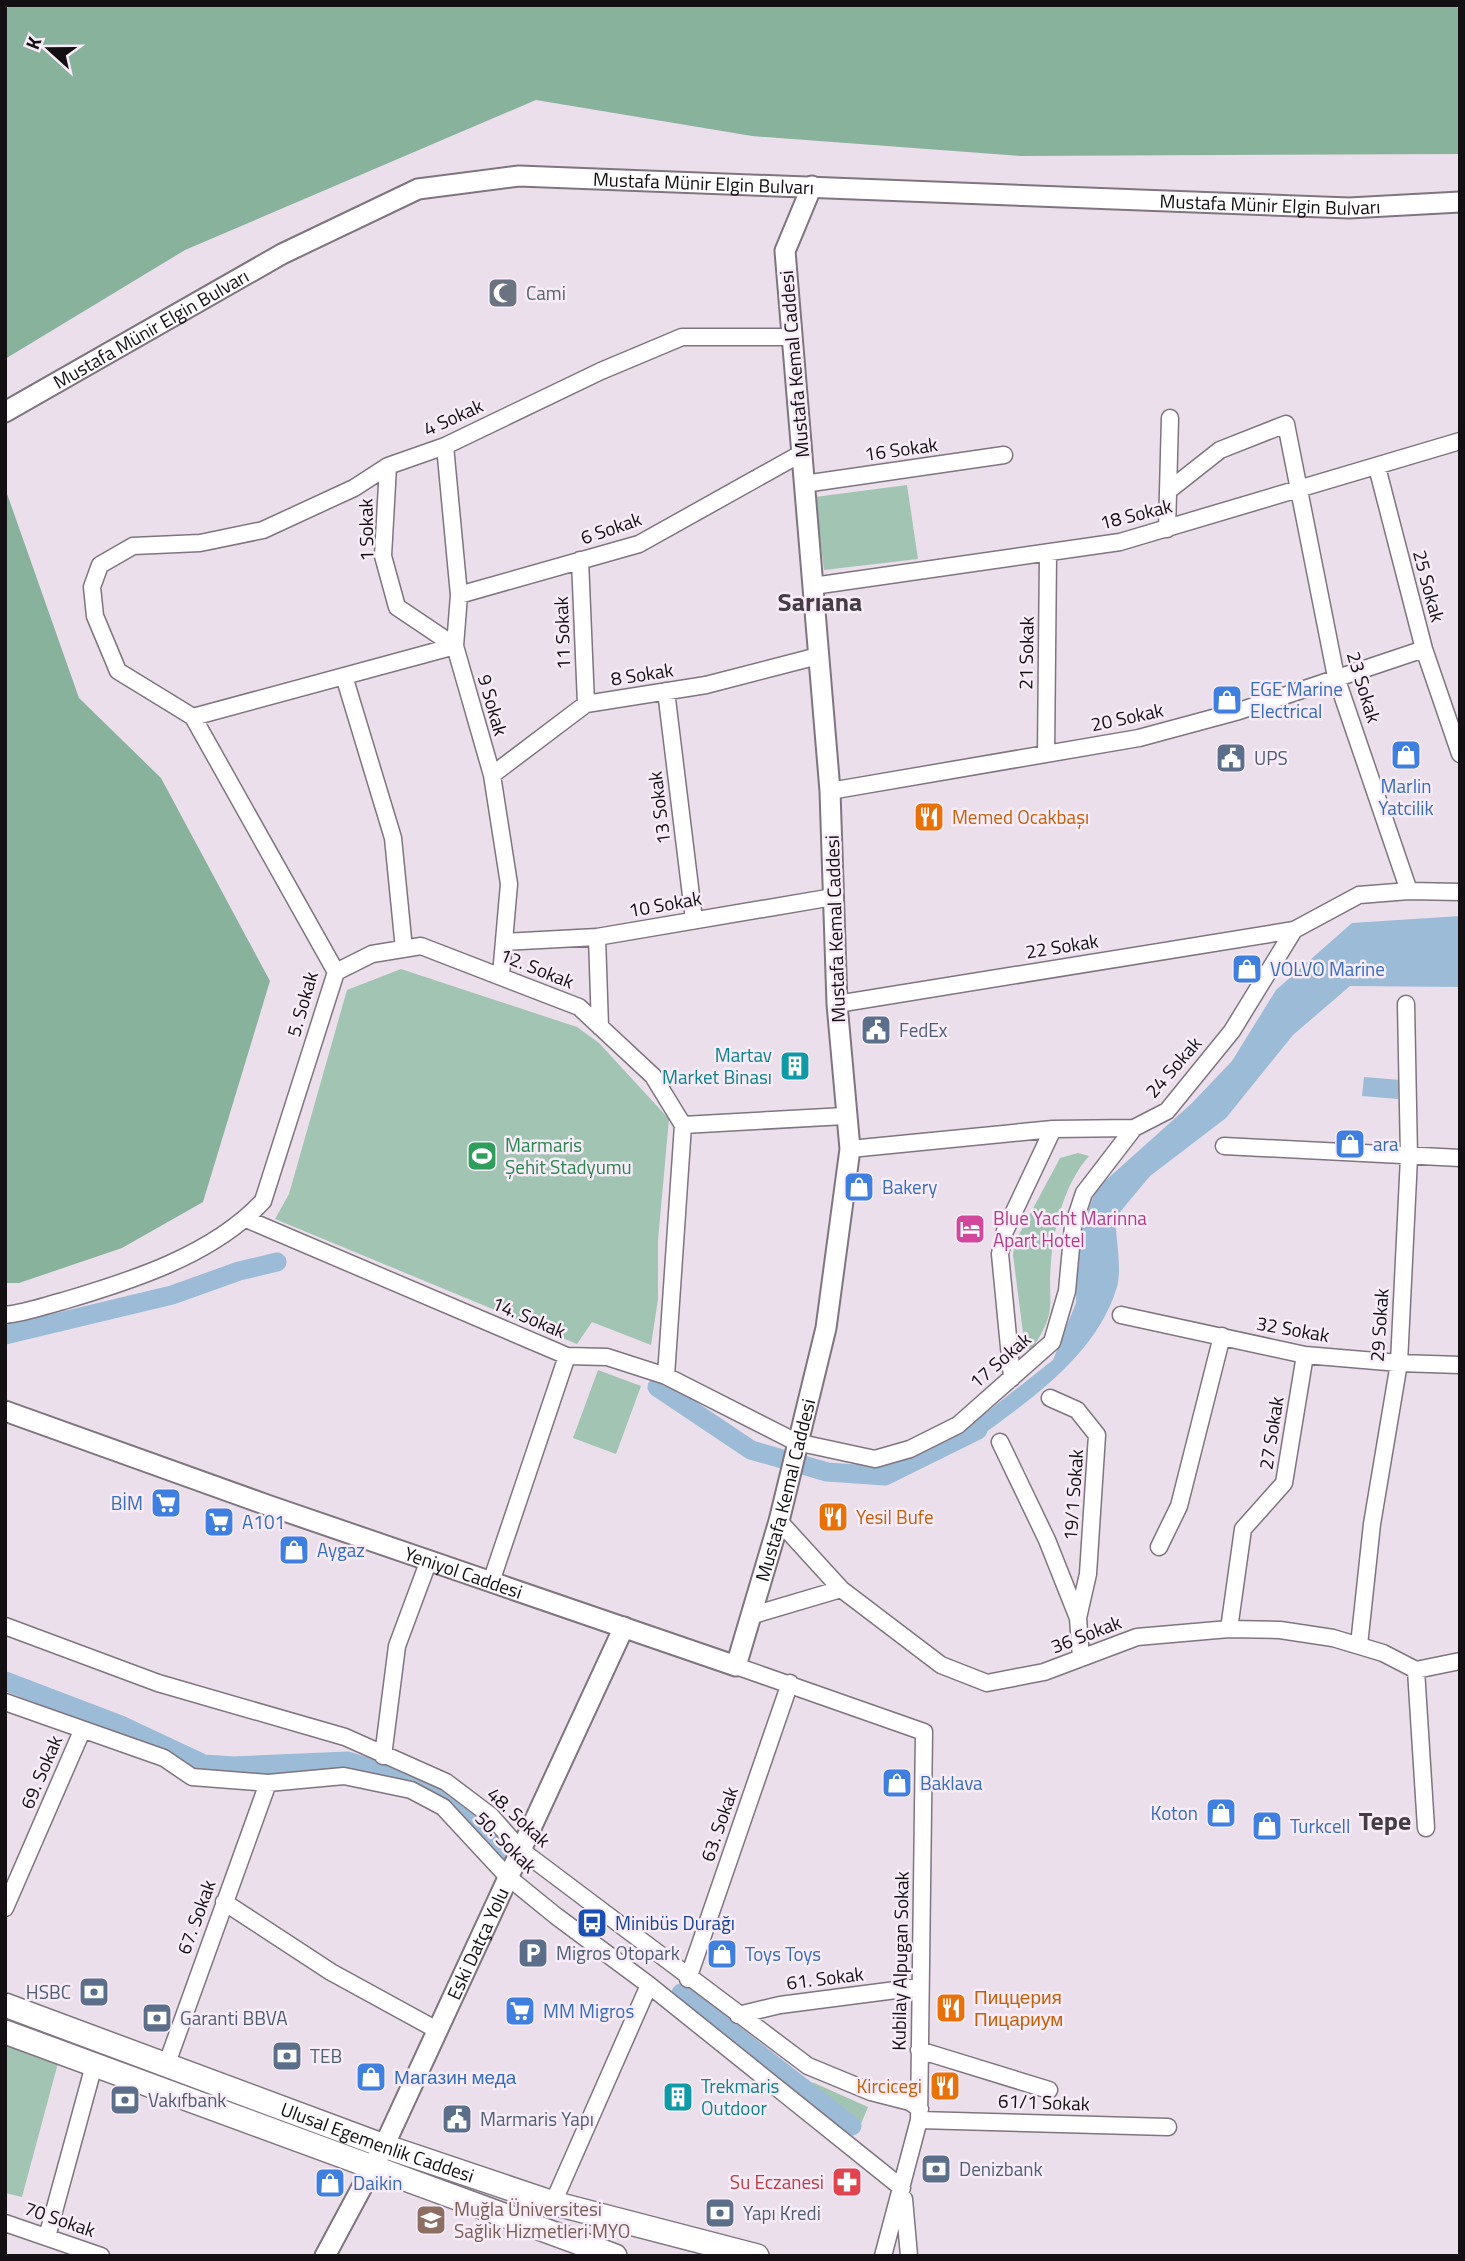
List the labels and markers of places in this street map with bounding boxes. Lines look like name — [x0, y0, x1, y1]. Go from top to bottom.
mosque icon: Cami — [486, 276, 520, 310]
place label: Cami — [526, 278, 566, 307]
place label: EGE Marine Electrical — [1250, 674, 1343, 725]
shop icon: EGE Marine Electrical — [1210, 683, 1244, 717]
shop icon: Marlin Yatcilik — [1389, 738, 1423, 772]
public building icon: UPS — [1214, 741, 1248, 775]
place label: UPS — [1254, 743, 1288, 772]
place label: Marlin Yatcilik — [1378, 771, 1434, 822]
restaurant icon: Memed Ocakbaşı — [912, 800, 946, 834]
place label: Memed Ocakbaşı — [952, 802, 1089, 831]
shop icon: VOLVO Marine — [1230, 952, 1264, 986]
place label: VOLVO Marine — [1270, 954, 1385, 983]
public building icon: FedEx — [859, 1013, 893, 1047]
place label: FedEx — [899, 1015, 948, 1044]
place label: Martav Market Binası — [662, 1040, 772, 1091]
building icon: Martav Market Binası — [778, 1049, 812, 1083]
shop icon: ara — [1333, 1127, 1367, 1161]
place label: ara — [1373, 1129, 1399, 1158]
place label: Marmaris Şehit Stadyumu — [505, 1130, 632, 1181]
sports icon: Marmaris Şehit Stadyumu — [465, 1139, 499, 1173]
shop icon: Bakery — [842, 1170, 876, 1204]
place label: Bakery — [882, 1172, 937, 1201]
place label: Blue Yacht Marinna Apart Hotel — [993, 1203, 1147, 1254]
hotel icon: Blue Yacht Marinna Apart Hotel — [953, 1212, 987, 1246]
supermarket icon: BİM — [149, 1486, 183, 1520]
place label: BİM — [111, 1488, 143, 1517]
restaurant icon: Yesil Bufe — [816, 1500, 850, 1534]
place label: Yesil Bufe — [856, 1502, 934, 1531]
supermarket icon: A101 — [202, 1505, 236, 1539]
place label: A101 — [242, 1507, 285, 1536]
shop icon: Aygaz — [277, 1533, 311, 1567]
place label: Aygaz — [317, 1535, 365, 1564]
shop icon: Baklava — [880, 1766, 914, 1800]
place label: Baklava — [920, 1768, 983, 1797]
shop icon: Koton — [1204, 1796, 1238, 1830]
place label: Koton — [1151, 1798, 1198, 1827]
shop icon: Turkcell — [1250, 1809, 1284, 1843]
place label: Turkcell — [1290, 1811, 1350, 1840]
bus stop icon: Minibüs Durağı — [575, 1906, 609, 1940]
place label: Minibüs Durağı — [615, 1908, 735, 1937]
parking icon: Migros Otopark — [516, 1936, 550, 1970]
shop icon: Toys Toys — [705, 1937, 739, 1971]
place label: Migros Otopark — [556, 1938, 680, 1967]
place label: Toys Toys — [745, 1939, 821, 1968]
bank icon: HSBC — [77, 1975, 111, 2009]
place label: HSBC — [26, 1977, 71, 2006]
place label: Пиццерия Пицариум — [974, 1982, 1063, 2033]
restaurant icon: Пиццерия Пицариум — [934, 1991, 968, 2025]
supermarket icon: MM Migros — [503, 1994, 537, 2028]
place label: MM Migros — [543, 1996, 634, 2025]
bank icon: Garanti BBVA — [140, 2001, 174, 2035]
place label: Garanti BBVA — [180, 2003, 288, 2032]
bank icon: TEB — [270, 2039, 304, 2073]
place label: TEB — [310, 2041, 342, 2070]
shop icon: Магазин меда — [354, 2060, 388, 2094]
place label: Магазин меда — [394, 2062, 517, 2091]
restaurant icon: Kircicegi — [928, 2069, 962, 2103]
place label: Trekmaris Outdoor — [701, 2071, 780, 2122]
place label: Kircicegi — [857, 2071, 922, 2100]
building icon: Trekmaris Outdoor — [661, 2080, 695, 2114]
bank icon: Vakıfbank — [108, 2083, 142, 2117]
place label: Vakıfbank — [148, 2085, 226, 2114]
public building icon: Marmaris Yapı — [440, 2102, 474, 2136]
place label: Marmaris Yapı — [480, 2104, 594, 2133]
bank icon: Denizbank — [919, 2152, 953, 2186]
place label: Denizbank — [959, 2154, 1043, 2183]
pharmacy icon: Su Eczanesi — [830, 2165, 864, 2199]
shop icon: Daikin — [313, 2166, 347, 2200]
place label: Su Eczanesi — [730, 2167, 824, 2196]
place label: Daikin — [353, 2168, 402, 2197]
place label: Muğla Üniversitesi Sağlık Hizmetleri MYO — [454, 2194, 630, 2245]
bank icon: Yapı Kredi — [703, 2196, 737, 2230]
place label: Yapı Kredi — [743, 2198, 821, 2227]
school or university icon: Muğla Üniversitesi Sağlık Hizmetleri MYO — [414, 2203, 448, 2237]

